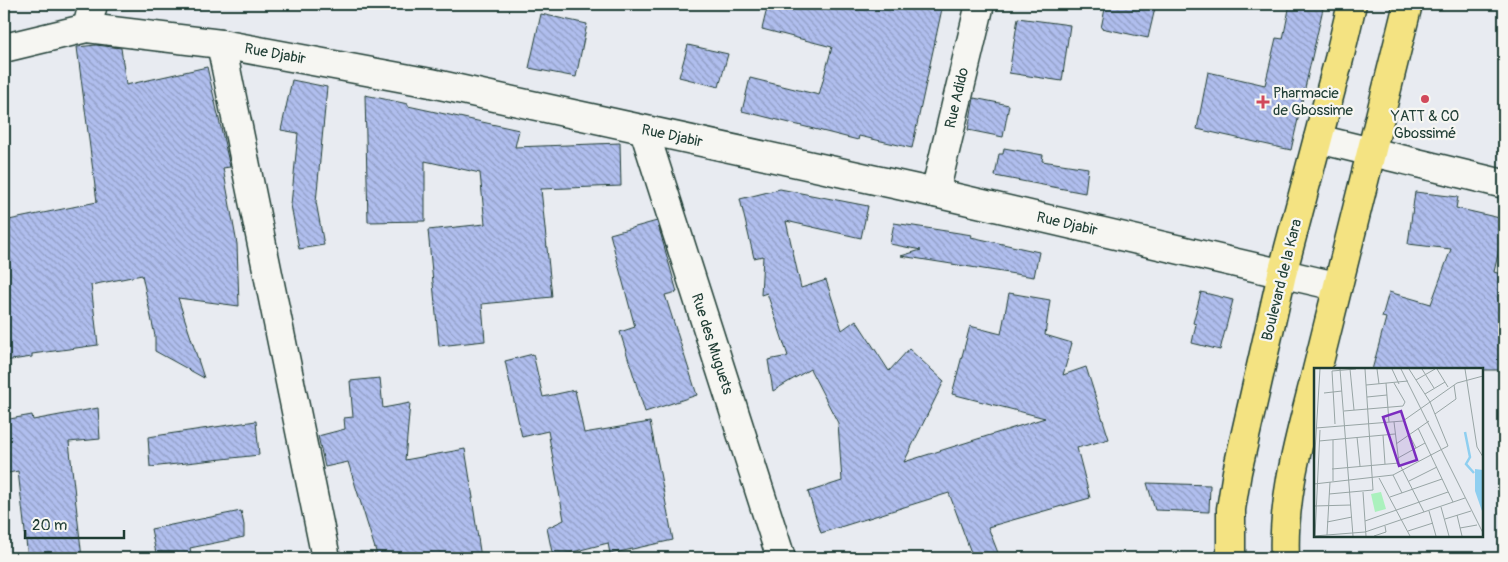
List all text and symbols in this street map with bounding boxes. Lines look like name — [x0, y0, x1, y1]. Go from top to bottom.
street label: Rue Djabir — [243, 39, 308, 69]
street label: Rue Adido — [941, 66, 973, 130]
place label: Pharmacie de Gbossime — [1273, 84, 1354, 120]
marker: YATT & CO Gbossimé — [1419, 93, 1431, 105]
marker: Pharmacie de Gbossime — [1257, 96, 1269, 108]
place label: YATT & CO Gbossimé — [1390, 107, 1459, 143]
street label: Rue Djabir — [640, 120, 705, 152]
street label: Rue Djabir — [1035, 208, 1100, 240]
street label: Boulevard de la Kara — [1258, 217, 1306, 343]
street label: Rue des Muguets — [687, 291, 737, 397]
inset map — [1314, 368, 1483, 537]
scale bar — [25, 507, 124, 539]
text: 20 m — [32, 516, 67, 535]

